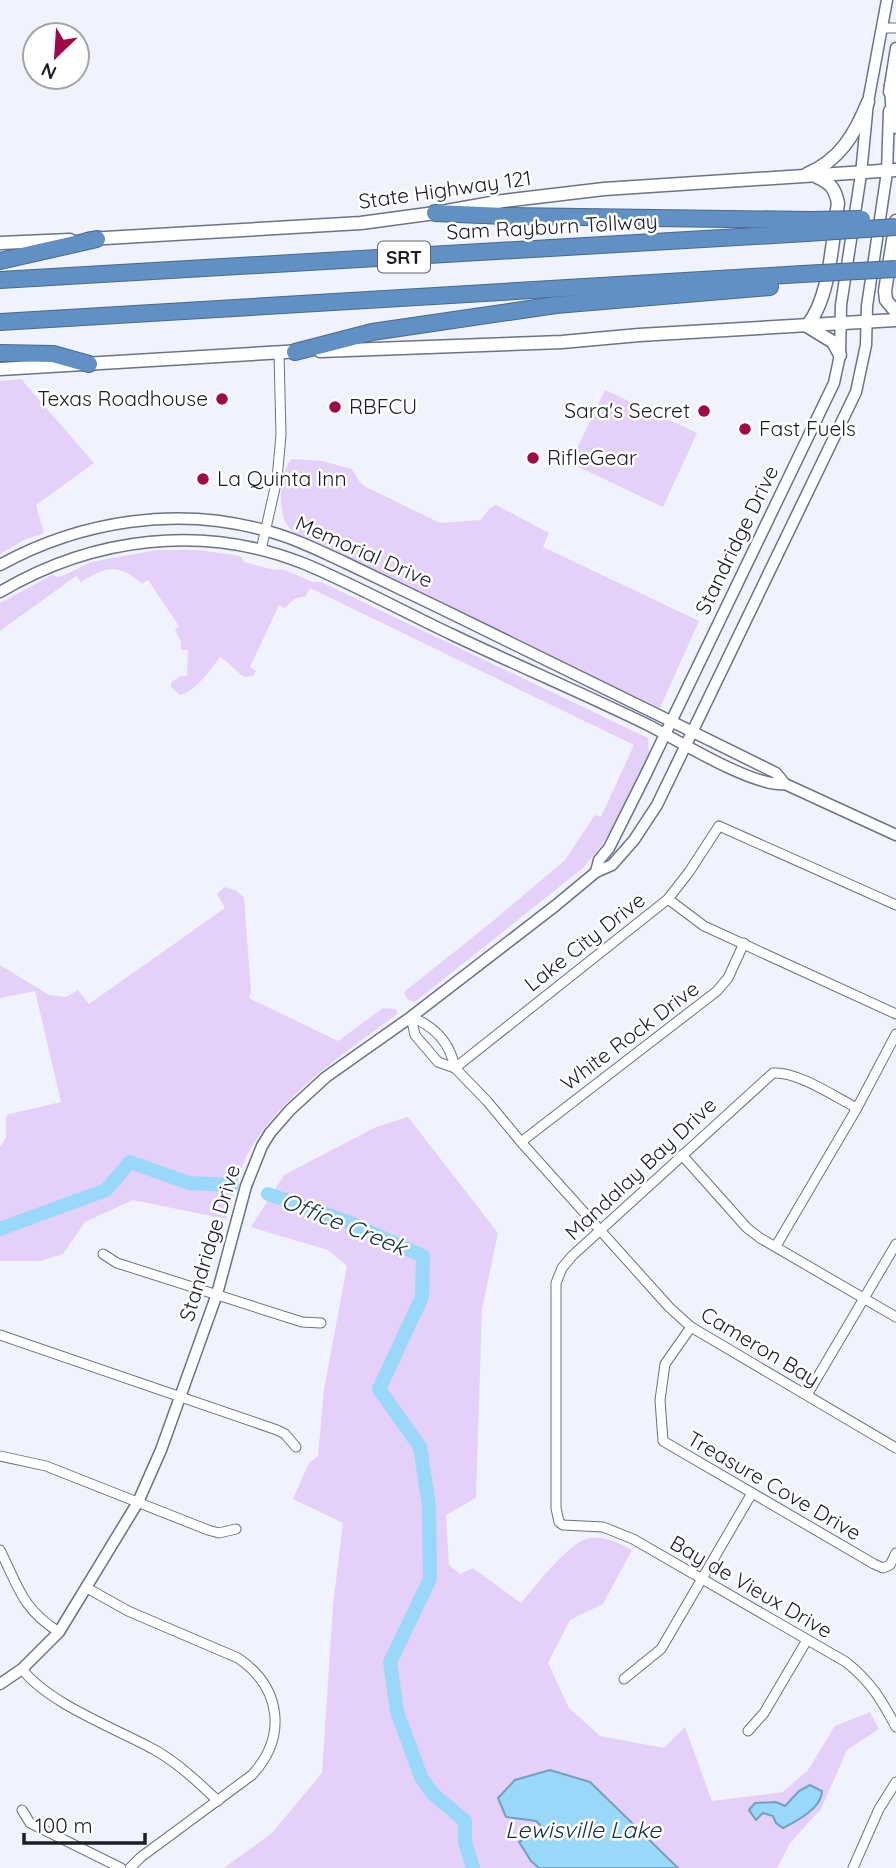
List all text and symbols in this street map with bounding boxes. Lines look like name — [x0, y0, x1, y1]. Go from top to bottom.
north arrow — [21, 21, 91, 91]
text: N — [37, 58, 60, 85]
street label: State Highway 121 — [357, 164, 533, 214]
street label: Sam Rayburn Tollway — [446, 207, 658, 245]
road number: SRT — [378, 242, 430, 272]
place label: Texas Roadhouse — [37, 385, 208, 411]
marker: Texas Roadhouse — [214, 391, 230, 407]
place label: RBFCU — [349, 393, 417, 419]
place label: Sara's Secret — [564, 397, 690, 423]
marker: RBFCU — [327, 399, 343, 415]
marker: Sara's Secret — [696, 403, 712, 419]
place label: Fast Fuels — [759, 415, 856, 441]
marker: Fast Fuels — [737, 421, 753, 437]
place label: RifleGear — [547, 444, 637, 470]
marker: RifleGear — [525, 450, 541, 466]
street label: Standridge Drive — [689, 461, 783, 618]
place label: La Quinta Inn — [217, 465, 347, 491]
marker: La Quinta Inn — [195, 471, 211, 487]
street label: Memorial Drive — [292, 509, 437, 593]
street label: Lake City Drive — [519, 886, 650, 996]
street label: White Rock Drive — [555, 975, 704, 1096]
street label: Mandalay Bay Drive — [559, 1091, 721, 1245]
street label: Standridge Drive — [173, 1161, 245, 1324]
water label: Office Creek — [278, 1185, 412, 1262]
street label: Cameron Bay — [696, 1301, 825, 1392]
street label: Treasure Cove Drive — [683, 1425, 866, 1545]
street label: Bay de Vieux Drive — [666, 1529, 837, 1643]
scale bar — [24, 1801, 145, 1845]
text: 100 m — [35, 1812, 93, 1838]
water label: Lewisville Lake — [505, 1815, 662, 1844]

